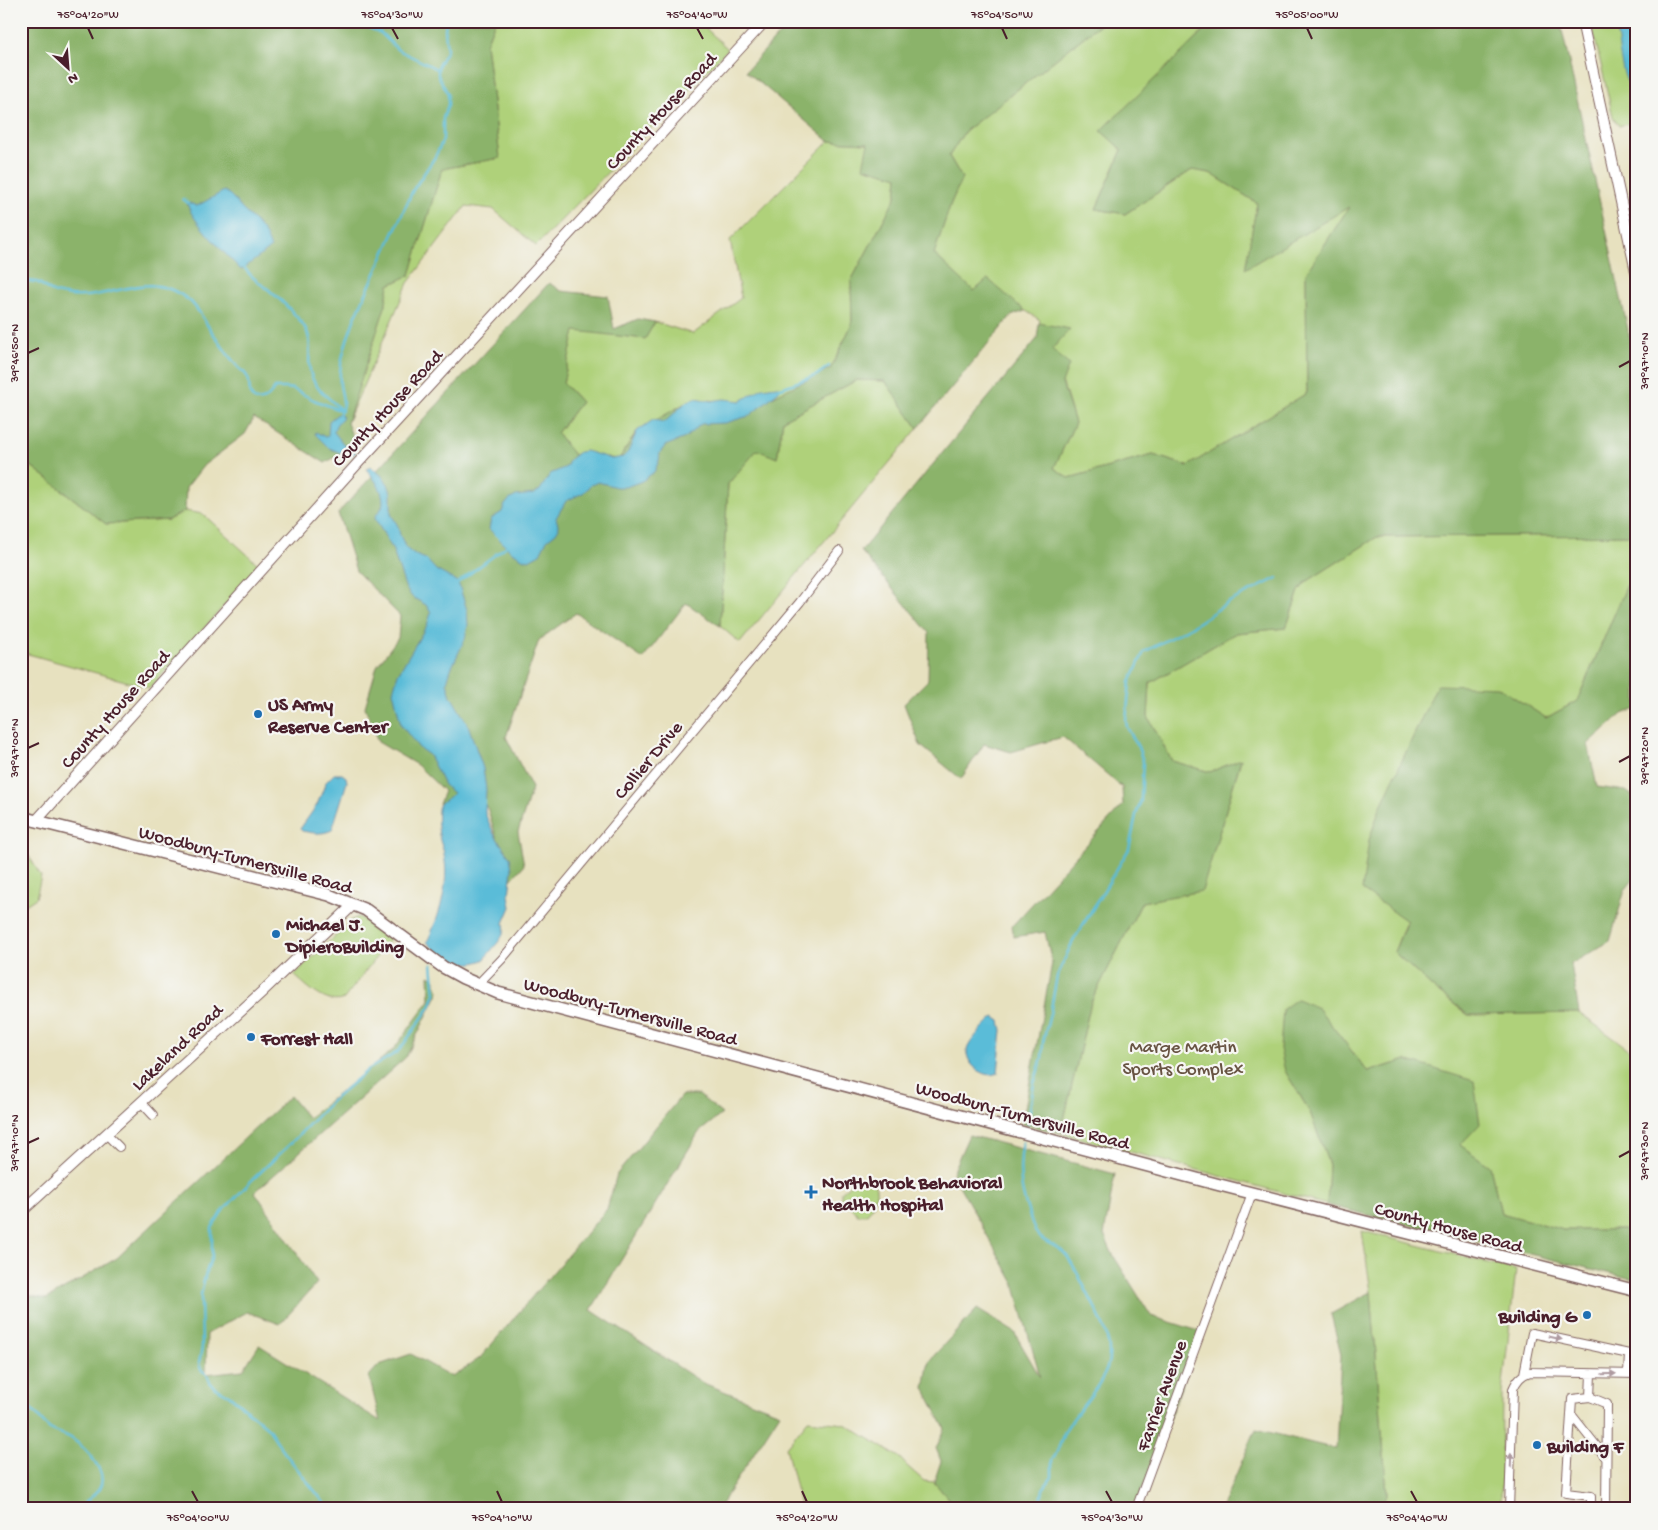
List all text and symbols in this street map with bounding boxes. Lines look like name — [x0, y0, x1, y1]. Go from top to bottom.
text: 75°04'20"W — [56, 9, 119, 23]
text: 75°04'30"W — [360, 9, 423, 23]
text: 75°04'40"W — [665, 9, 728, 23]
text: 75°04'50"W — [970, 9, 1033, 23]
text: 75°05'00"W — [1275, 9, 1338, 23]
north arrow — [42, 42, 92, 92]
street label: County House Road — [602, 48, 724, 176]
text: N — [65, 68, 80, 87]
text: 39°46'50"N — [9, 324, 23, 383]
text: 39°47'10"N — [1639, 332, 1653, 391]
street label: County House Road — [328, 345, 450, 473]
street label: County House Road — [57, 645, 177, 775]
place label: US Army Reserve Center — [267, 695, 390, 740]
marker: US Army Reserve Center — [252, 708, 264, 720]
street label: Collier Drive — [610, 717, 689, 805]
text: 39°47'00"N — [9, 718, 23, 779]
text: 39°47'20"N — [1639, 727, 1653, 786]
street label: Woodbury-Turnersville Road — [136, 822, 356, 901]
place label: Michael J. DipieroBuilding — [284, 915, 405, 960]
marker: Michael J. DipieroBuilding — [270, 928, 282, 940]
street label: Woodbury-Turnersville Road — [521, 974, 741, 1053]
street label: Lakeland Road — [128, 999, 230, 1097]
place label: Forrest Hall — [260, 1029, 353, 1052]
marker: Forrest Hall — [245, 1031, 257, 1043]
park label: Marge Martin Sports Complex — [1123, 1037, 1244, 1082]
street label: Woodbury-Turnersville Road — [913, 1078, 1133, 1157]
text: 39°47'10"N — [9, 1114, 23, 1173]
text: 39°47'30"N — [1639, 1122, 1653, 1181]
place label: Northbrook Behavioral Health Hospital — [822, 1173, 1003, 1218]
marker: Northbrook Behavioral Health Hospital — [804, 1185, 818, 1199]
street label: County House Road — [1372, 1199, 1526, 1261]
place label: Building G — [1497, 1307, 1578, 1330]
marker: Building G — [1581, 1309, 1593, 1321]
one-way arrow — [1548, 1334, 1563, 1342]
street label: Farrier Avenue — [1132, 1338, 1194, 1456]
one-way arrow — [1602, 1370, 1618, 1378]
place label: Building F — [1546, 1437, 1625, 1460]
marker: Building F — [1531, 1439, 1543, 1451]
one-way arrow — [1507, 1452, 1515, 1468]
text: 75°04'00"W — [166, 1512, 229, 1526]
text: 75°04'10"W — [471, 1512, 532, 1526]
text: 75°04'20"W — [775, 1512, 838, 1526]
text: 75°04'30"W — [1080, 1512, 1143, 1526]
text: 75°04'40"W — [1385, 1512, 1448, 1526]

